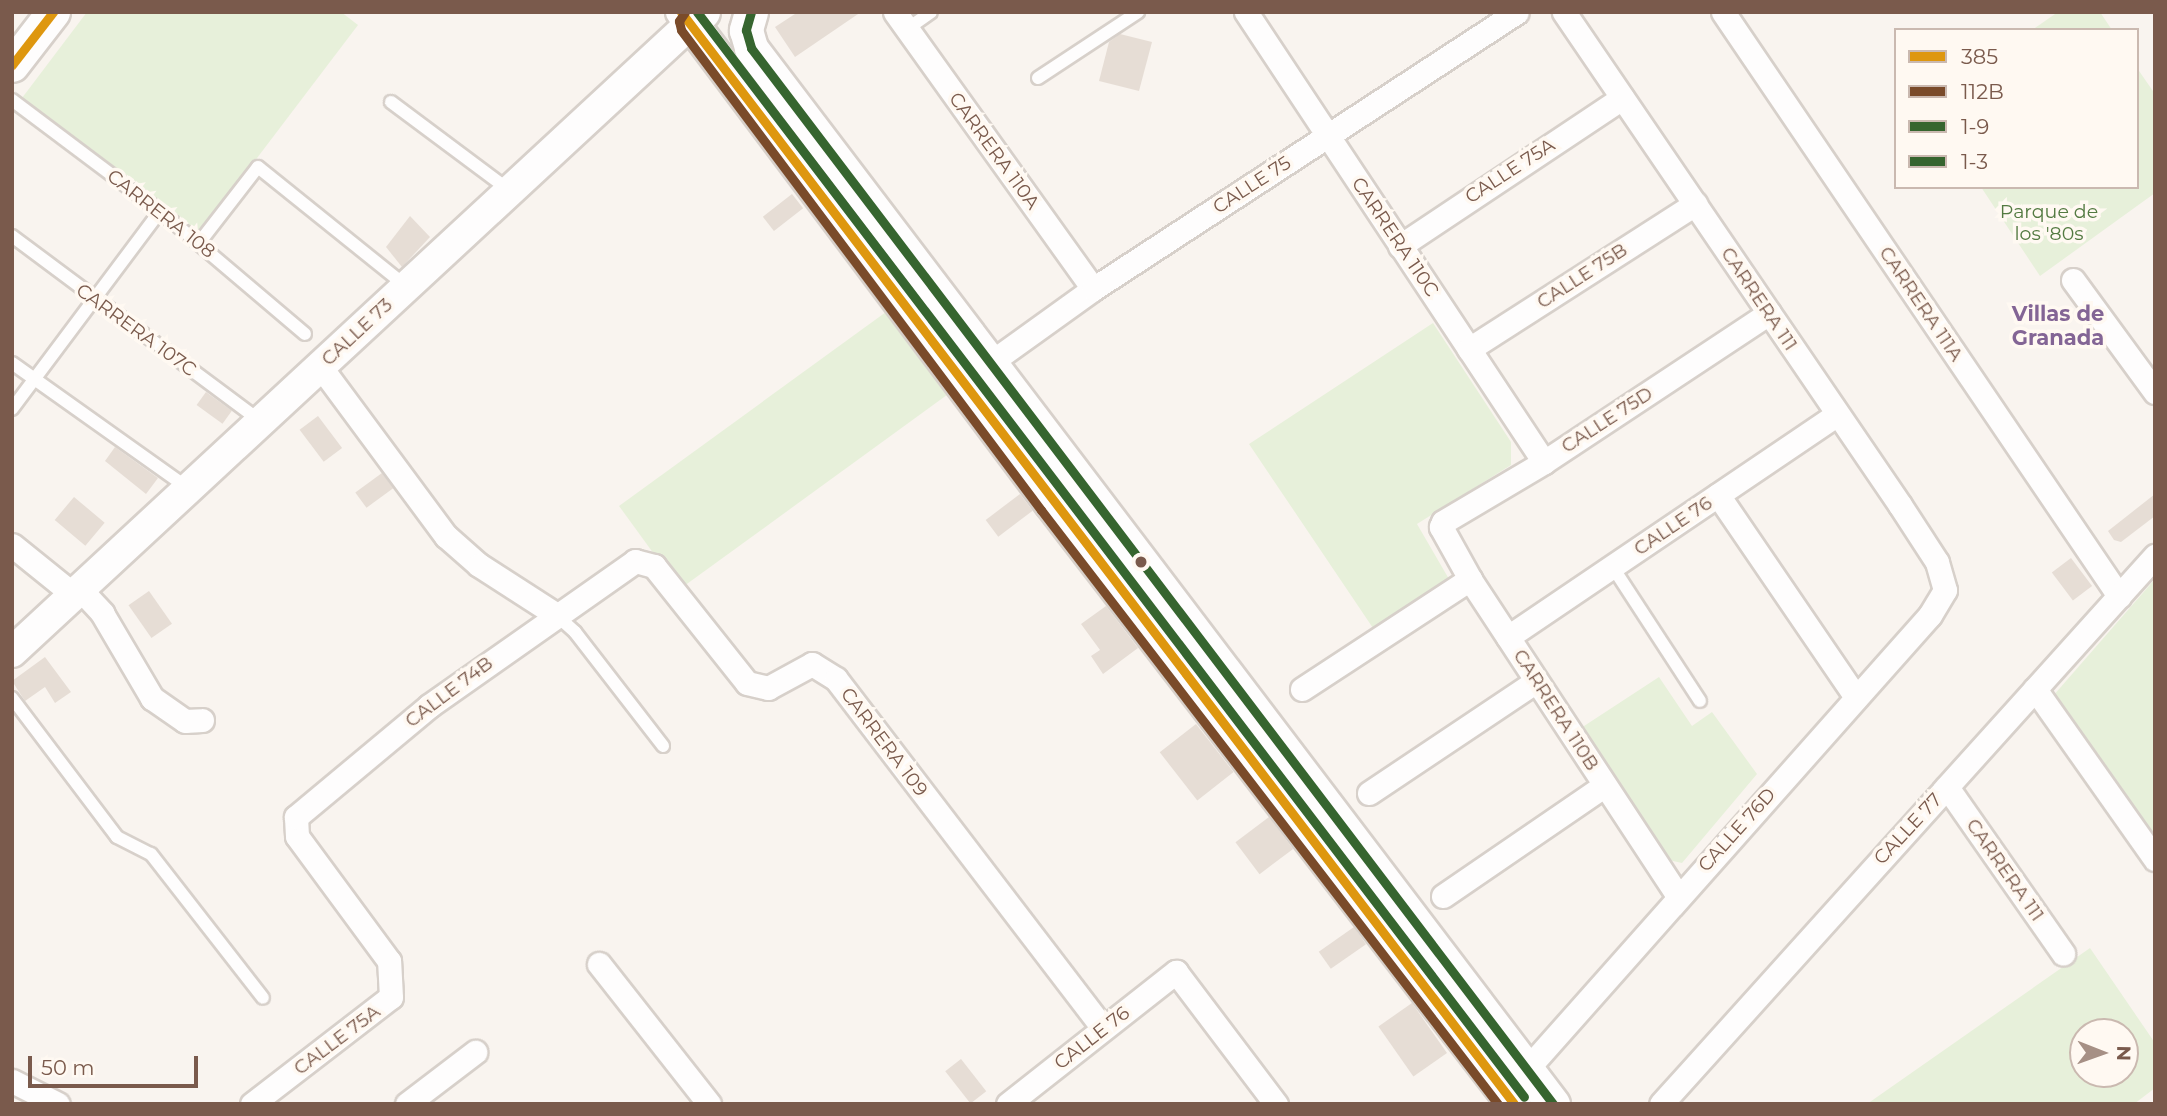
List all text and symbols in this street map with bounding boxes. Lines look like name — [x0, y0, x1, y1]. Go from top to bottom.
legend — [1894, 28, 2139, 189]
text: 385 — [1961, 44, 1998, 69]
text: 112B — [1961, 79, 2004, 104]
street label: CARRERA 110A — [944, 88, 1044, 214]
text: 1-9 — [1961, 114, 1989, 139]
street label: CALLE 75A — [1461, 134, 1559, 208]
text: 1-3 — [1961, 149, 1988, 174]
street label: CALLE 75 — [1209, 151, 1295, 219]
street label: CARRERA 108 — [102, 165, 220, 263]
street label: CARRERA 110C — [1347, 173, 1443, 301]
park label: Parque de los '80s — [2000, 201, 2098, 245]
street label: CALLE 75B — [1533, 238, 1631, 314]
street label: CARRERA 111A — [1874, 242, 1968, 366]
street label: CARRERA 111 — [1716, 243, 1802, 355]
street label: CARRERA 107C — [72, 279, 200, 381]
street label: CALLE 73 — [317, 293, 397, 371]
district label: Villas de Granada — [2012, 301, 2104, 351]
street label: CALLE 75D — [1557, 382, 1657, 458]
street label: CALLE 76 — [1630, 492, 1716, 560]
unlabelled marker — [1134, 555, 1148, 569]
street label: CARRERA 110B — [1508, 645, 1604, 775]
street label: CALLE 74B — [401, 652, 497, 732]
street label: CARRERA 109 — [836, 683, 932, 801]
street label: CALLE 76D — [1693, 783, 1781, 877]
street label: CALLE 77 — [1869, 789, 1947, 869]
street label: CARRERA 111 — [1961, 814, 2049, 926]
street label: CALLE 75A — [289, 1000, 385, 1080]
street label: CALLE 76 — [1050, 1002, 1134, 1074]
north arrow — [2069, 1018, 2139, 1088]
scale bar — [32, 1042, 201, 1086]
text: N — [2112, 1045, 2135, 1061]
text: 50 m — [41, 1055, 95, 1080]

